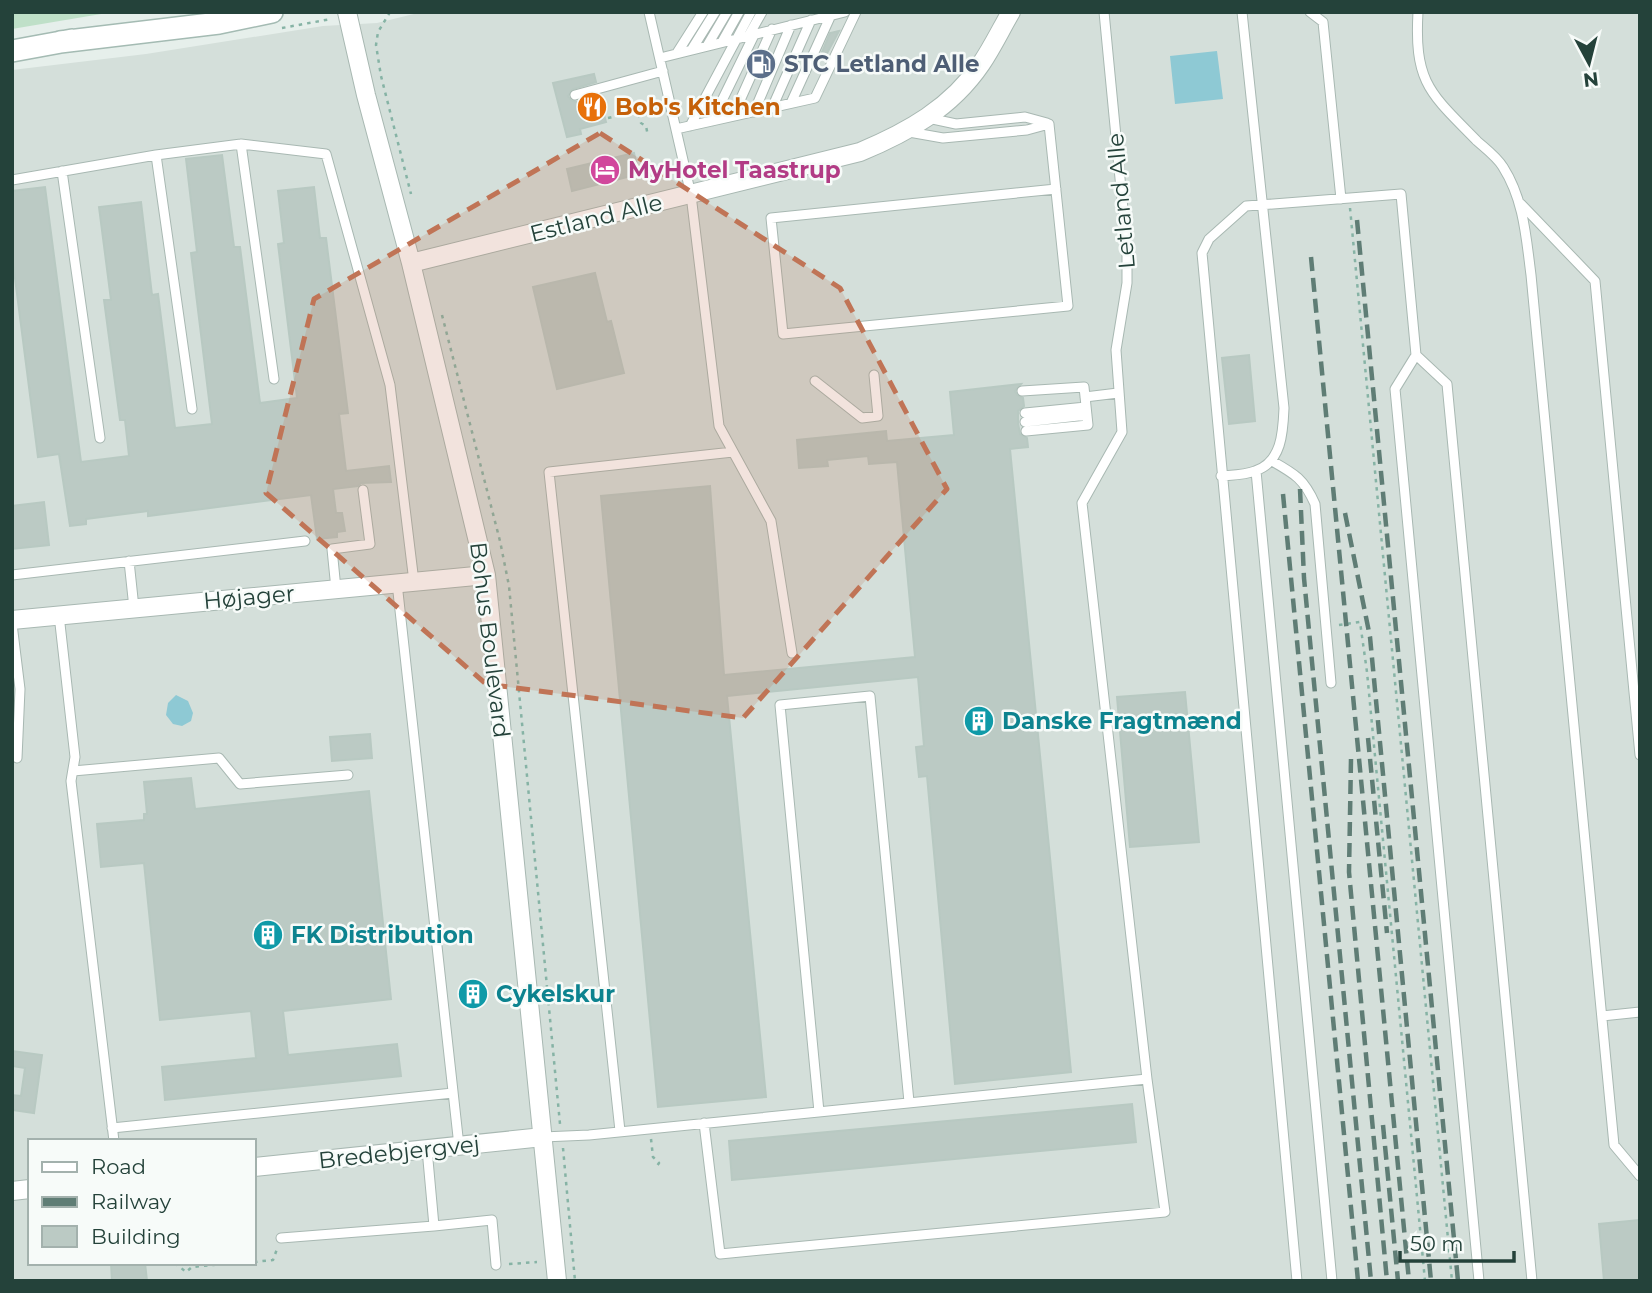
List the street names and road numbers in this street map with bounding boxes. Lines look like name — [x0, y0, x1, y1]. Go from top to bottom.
street label: Letland Alle — [1101, 132, 1141, 270]
street label: Estland Alle — [527, 188, 665, 248]
street label: Bohus Boulevard — [464, 540, 516, 740]
street label: Højager — [202, 579, 296, 615]
street label: Bredebjergvej — [317, 1130, 481, 1174]

